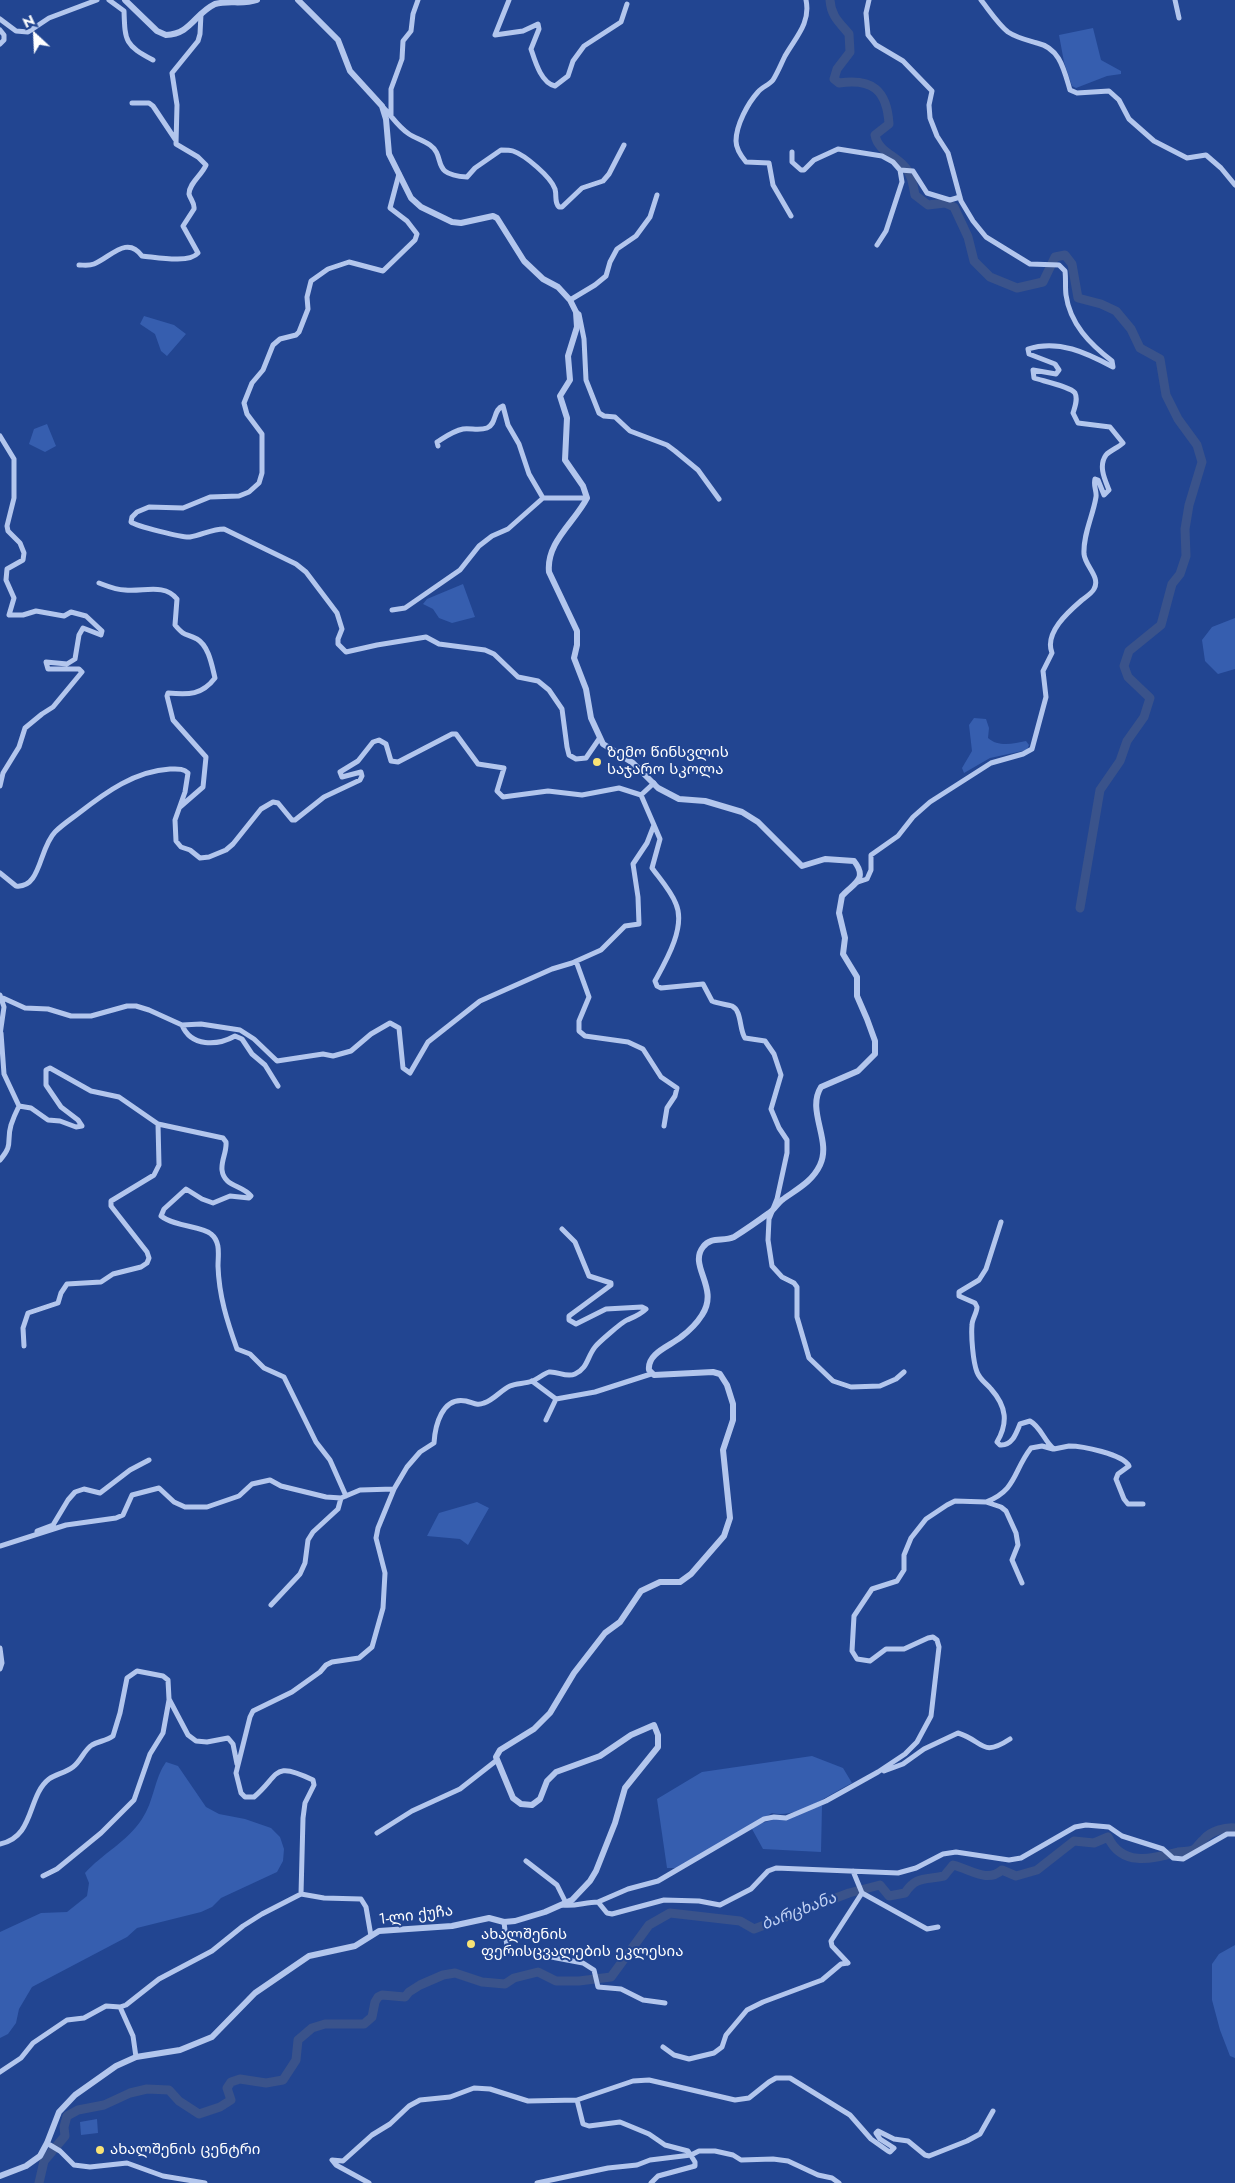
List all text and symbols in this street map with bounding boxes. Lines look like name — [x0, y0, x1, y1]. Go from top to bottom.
north arrow — [10, 10, 60, 60]
text: N — [19, 10, 38, 33]
place label: ზემო წინსვლის საჯარო სკოლა — [607, 744, 729, 779]
marker: ზემო წინსვლის საჯარო სკოლა — [591, 756, 603, 768]
water label: ბარცხანა — [759, 1889, 839, 1935]
street label: 1-ლი ქუჩა — [378, 1903, 454, 1929]
place label: ახალშენის ფერისცვალების ეკლესია — [481, 1926, 683, 1961]
marker: ახალშენის ფერისცვალების ეკლესია — [465, 1938, 477, 1950]
place label: ახალშენის ცენტრი — [110, 2141, 260, 2159]
marker: ახალშენის ცენტრი — [94, 2144, 106, 2156]

